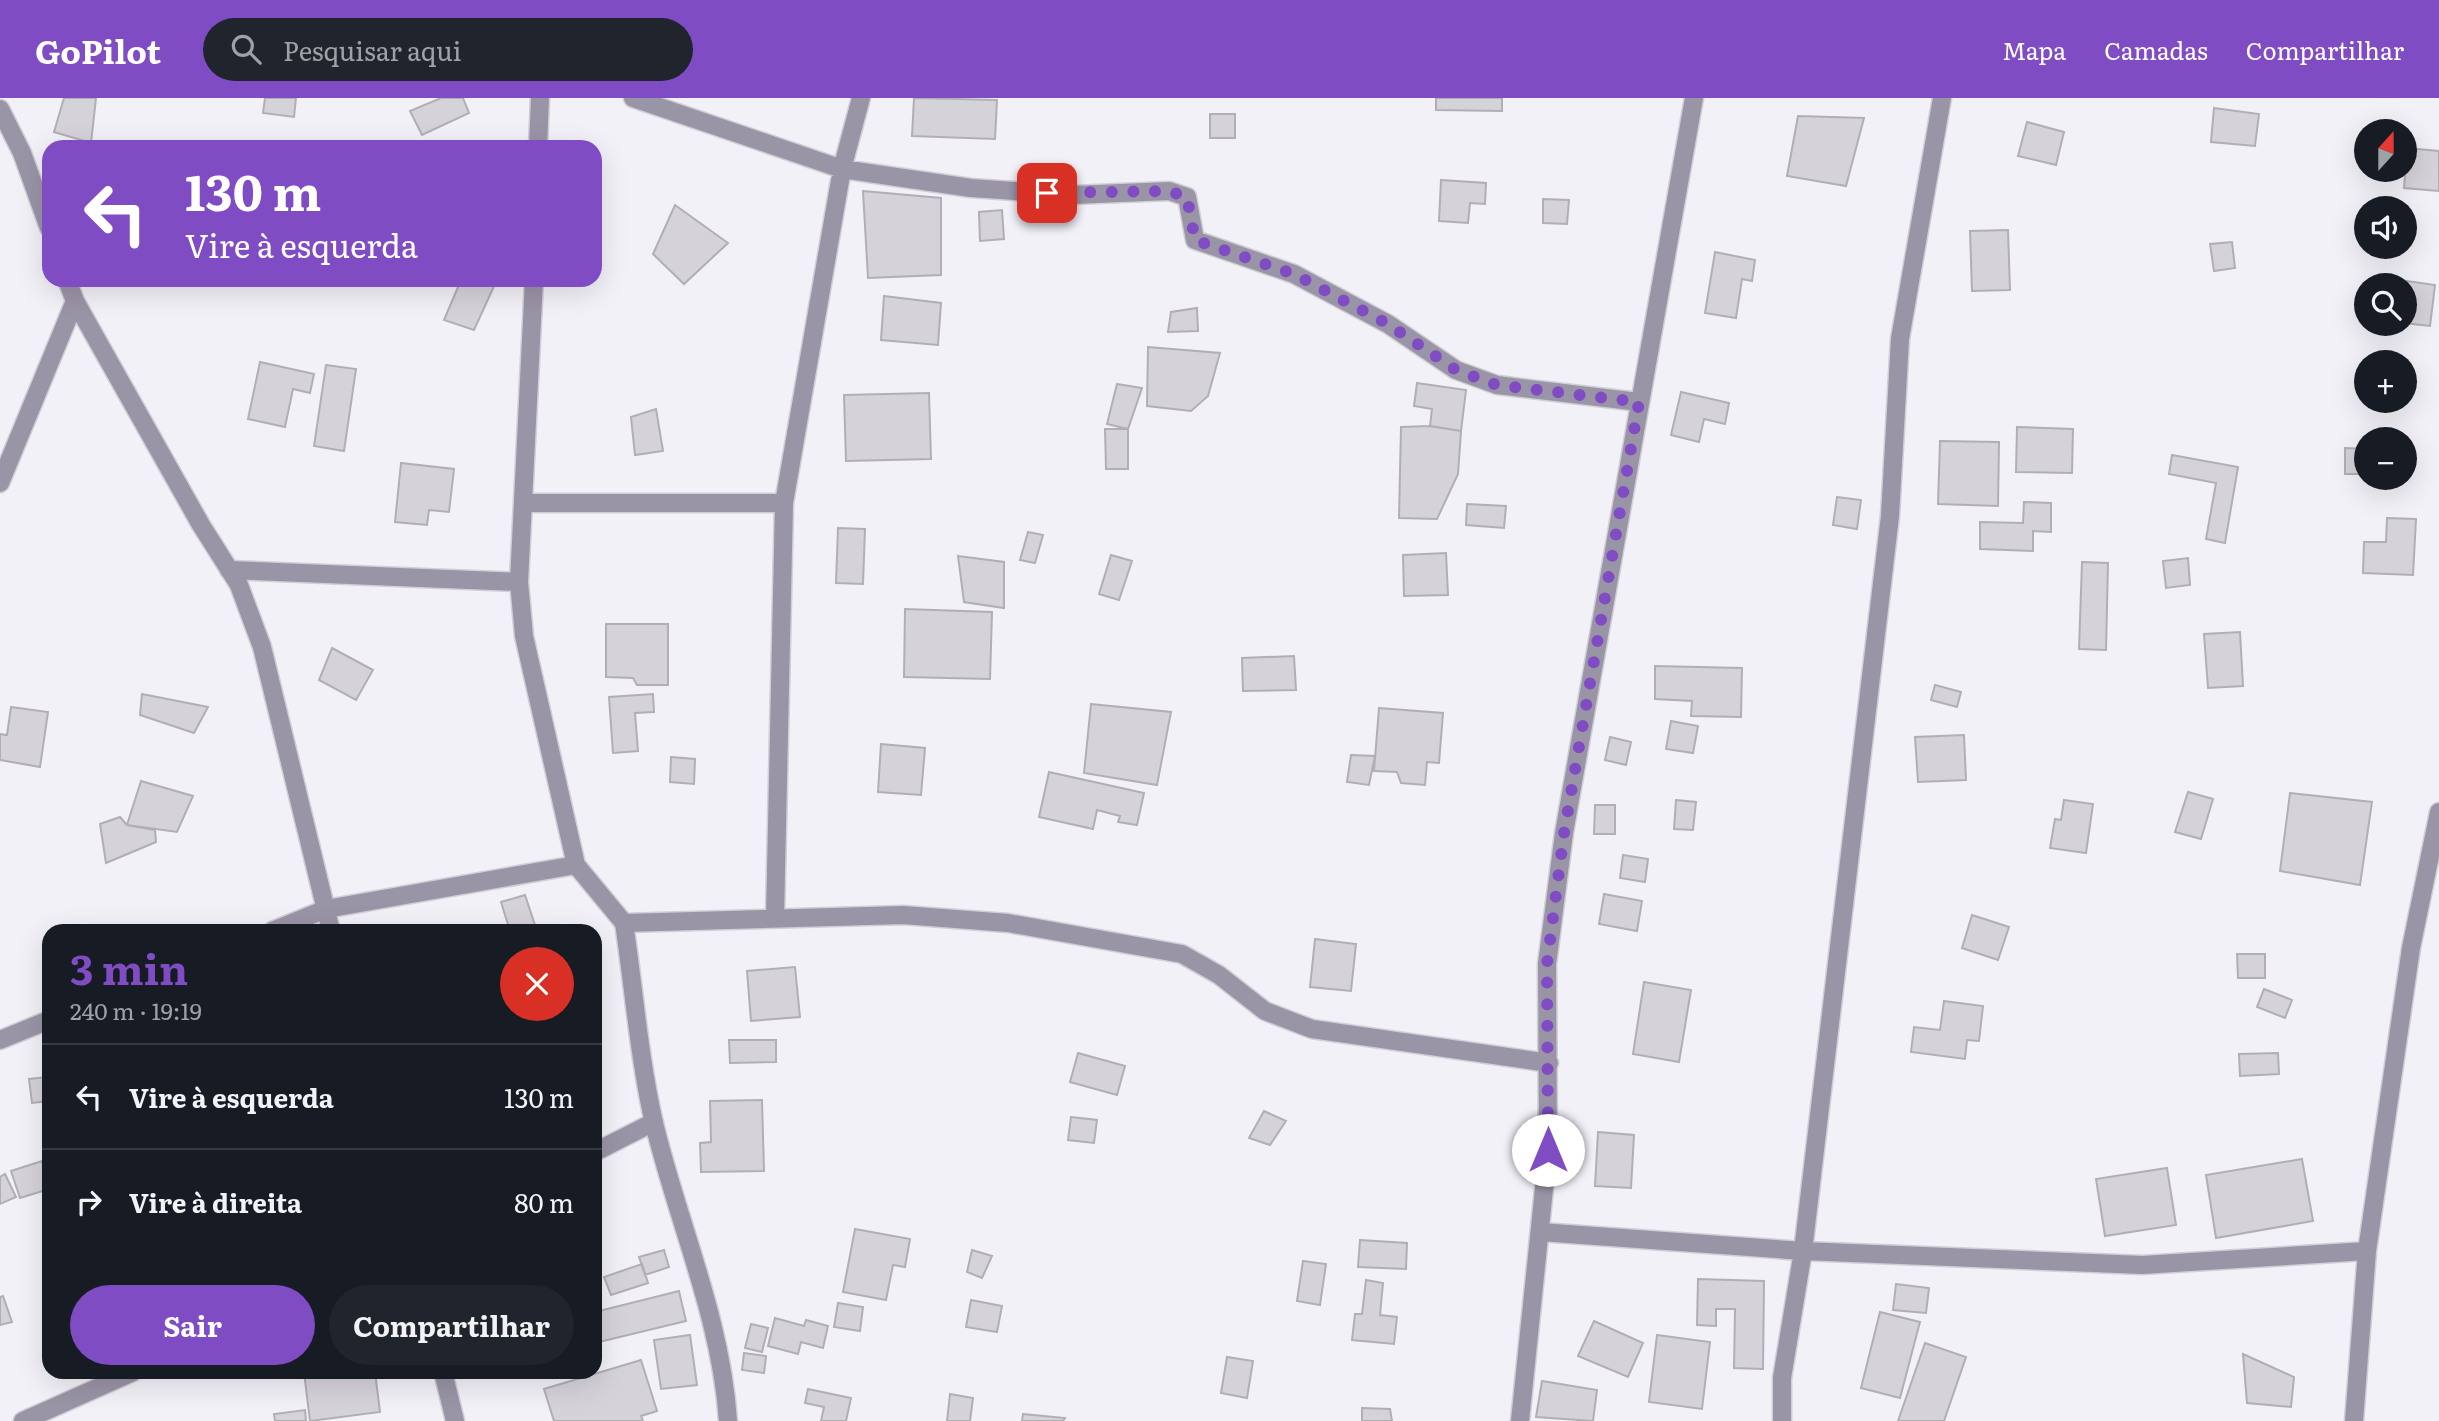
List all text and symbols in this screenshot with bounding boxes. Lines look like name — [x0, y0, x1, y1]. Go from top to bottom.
search box — [203, 18, 693, 81]
text: GoPilot — [35, 25, 161, 74]
icon: search — [227, 30, 265, 68]
text: Pesquisar aqui — [283, 30, 461, 69]
text: Mapa — [2002, 32, 2066, 67]
text: Camadas — [2104, 32, 2208, 67]
text: Compartilhar — [2246, 32, 2404, 67]
north arrow — [2354, 119, 2417, 182]
map controls — [2354, 119, 2417, 490]
text: 130 m — [185, 153, 321, 226]
pin — [1017, 163, 1077, 223]
icon: left — [70, 168, 161, 259]
icon: arrive — [1028, 174, 1066, 212]
button: sound — [2354, 196, 2417, 259]
text: Vire à esquerda — [185, 220, 418, 268]
button: search — [2354, 273, 2417, 336]
button: + — [2354, 350, 2417, 413]
button: − — [2354, 427, 2417, 490]
text: 3 min — [70, 936, 188, 998]
button: close — [500, 947, 574, 1021]
text: 240 m · 19:19 — [70, 993, 202, 1027]
text: Vire à esquerda — [129, 1077, 334, 1116]
text: 130 m — [504, 1077, 574, 1116]
icon: left — [70, 1078, 108, 1116]
position arrow — [1511, 1113, 1585, 1187]
text: Vire à direita — [129, 1182, 302, 1221]
text: 80 m — [514, 1182, 574, 1221]
icon: right — [70, 1183, 108, 1221]
button: Sair — [70, 1285, 315, 1365]
button: Compartilhar — [329, 1285, 574, 1365]

